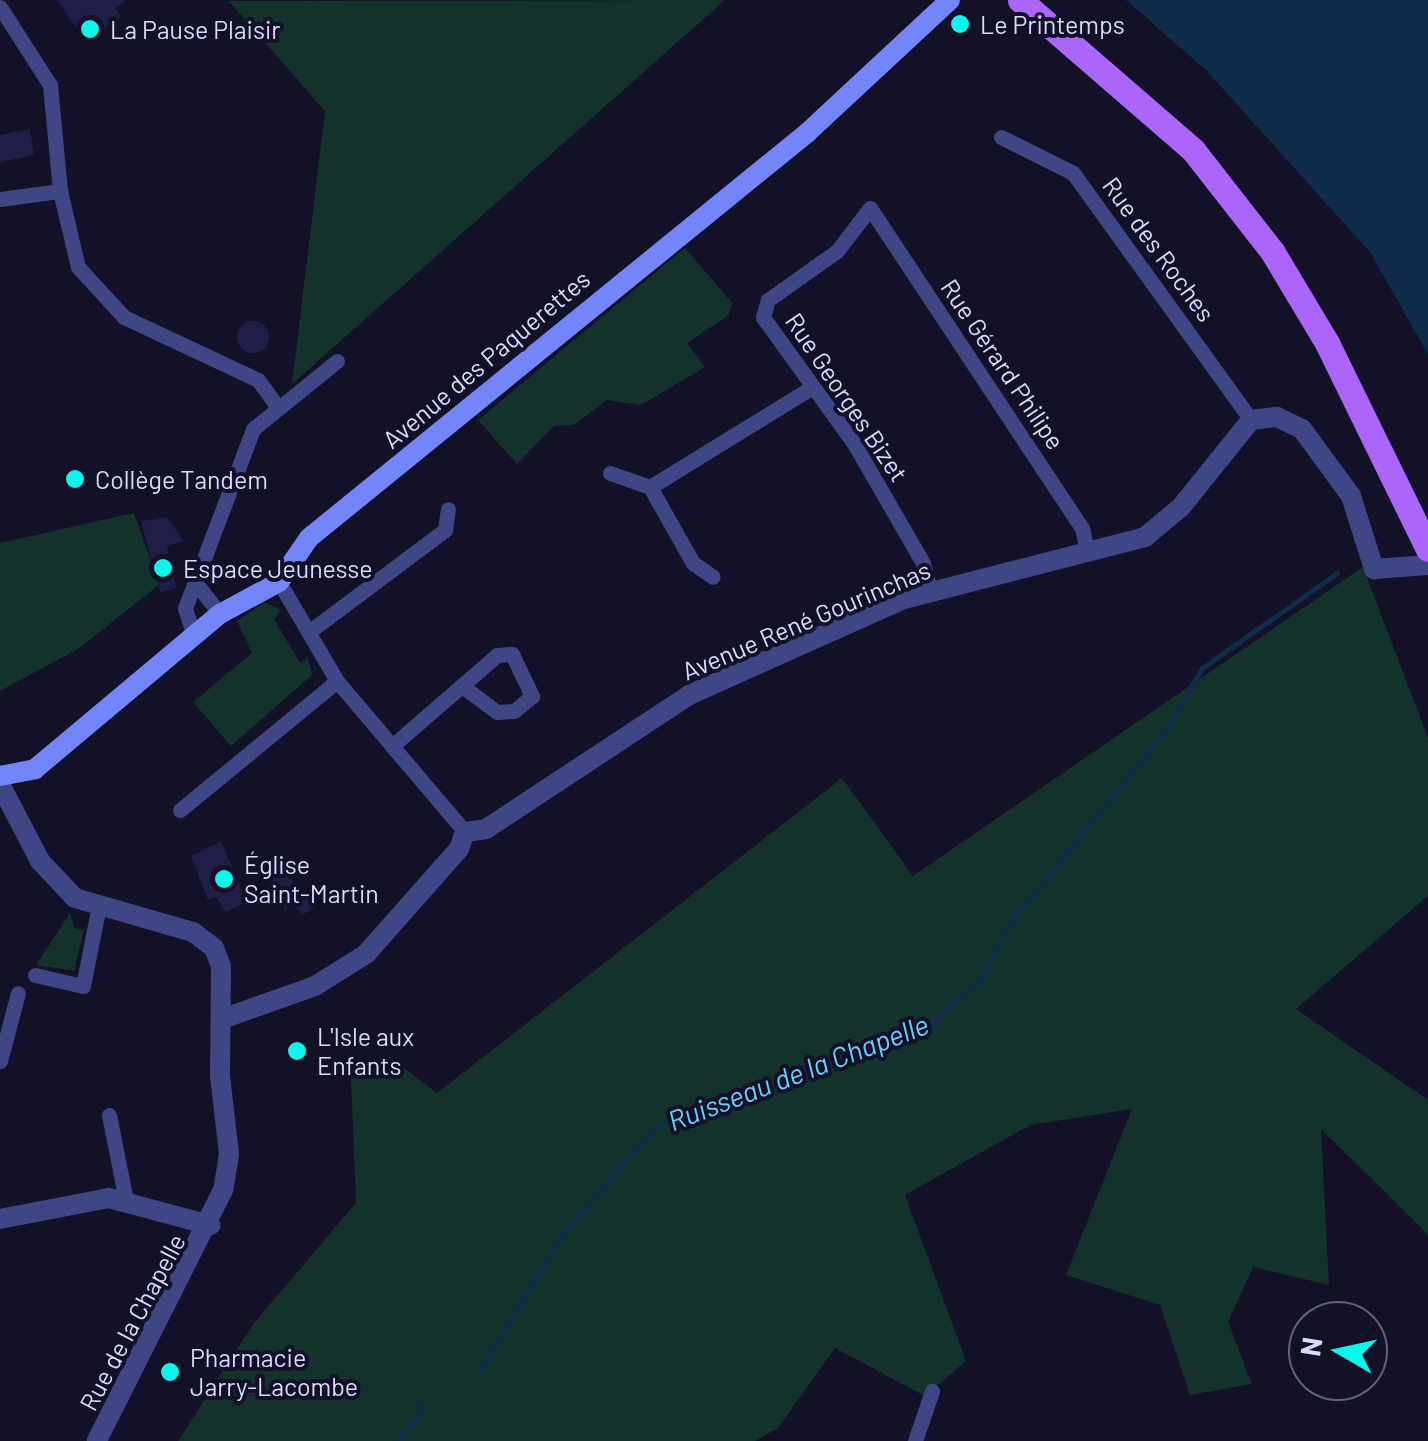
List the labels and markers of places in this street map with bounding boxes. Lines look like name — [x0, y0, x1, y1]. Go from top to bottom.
place label: Le Printemps — [980, 9, 1125, 39]
marker: Le Printemps — [949, 13, 971, 35]
place label: La Pause Plaisir — [110, 14, 280, 44]
marker: La Pause Plaisir — [79, 18, 101, 40]
place label: Collège Tandem — [95, 464, 268, 494]
marker: Collège Tandem — [64, 468, 86, 490]
place label: Espace Jeunesse — [183, 553, 373, 583]
marker: Espace Jeunesse — [152, 557, 174, 579]
place label: Église Saint-Martin — [244, 850, 379, 909]
marker: Église Saint-Martin — [213, 868, 235, 890]
place label: L'Isle aux Enfants — [317, 1022, 414, 1081]
marker: L'Isle aux Enfants — [286, 1040, 308, 1062]
place label: Pharmacie Jarry-Lacombe — [190, 1343, 358, 1402]
marker: Pharmacie Jarry-Lacombe — [159, 1361, 181, 1383]

